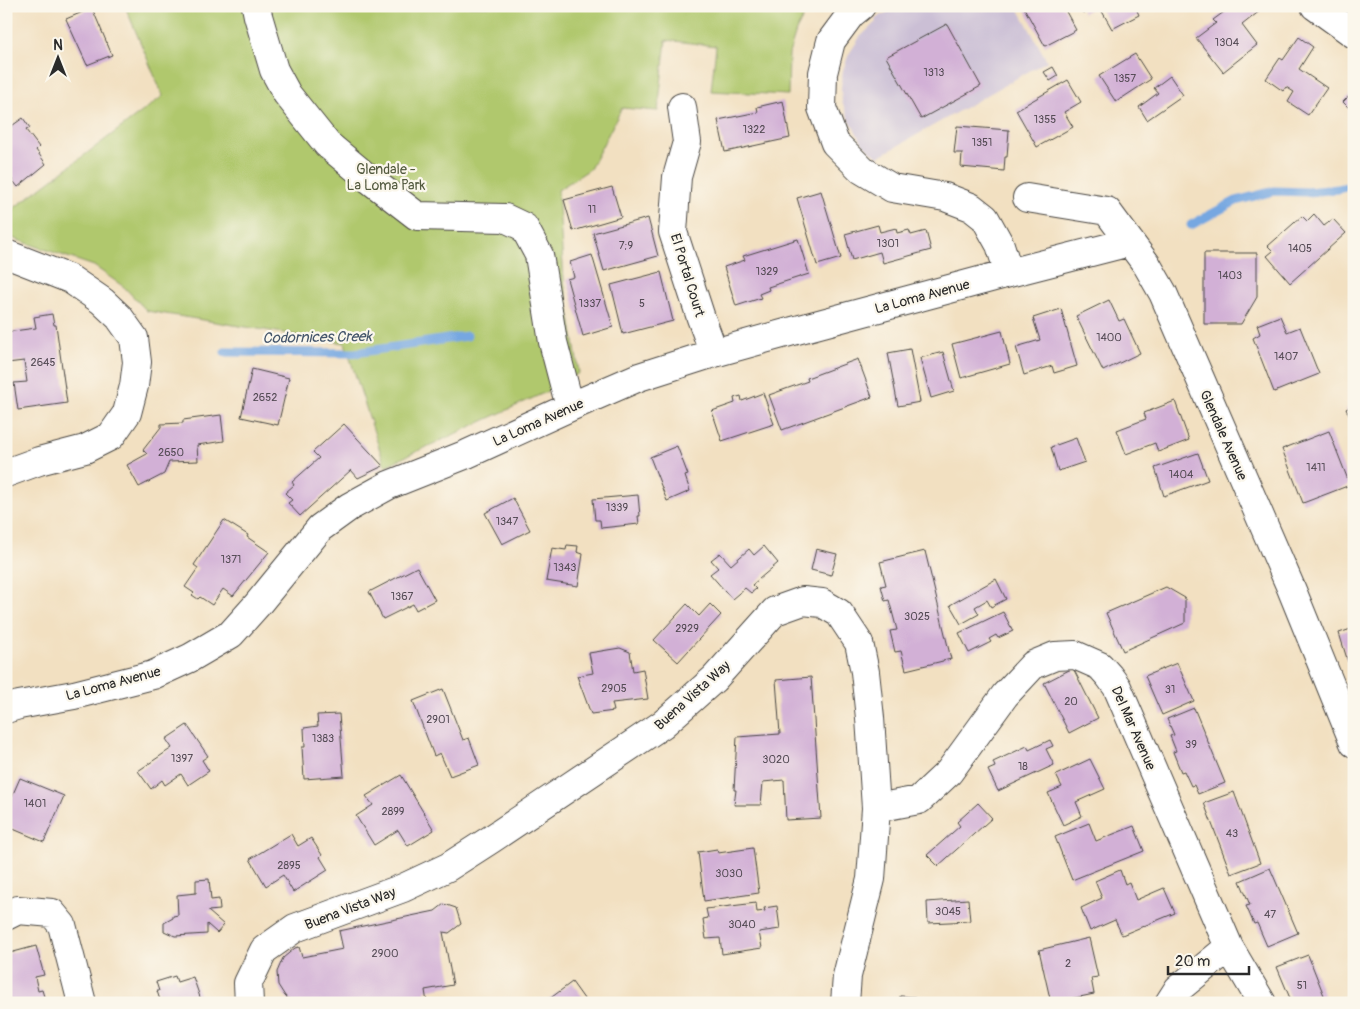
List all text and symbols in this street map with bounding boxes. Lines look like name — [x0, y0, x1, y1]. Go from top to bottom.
north arrow — [32, 32, 82, 82]
house number: 1304 — [1215, 36, 1240, 49]
text: N — [53, 37, 63, 54]
house number: 1313 — [924, 66, 944, 79]
house number: 1357 — [1114, 72, 1136, 85]
house number: 1355 — [1034, 113, 1056, 126]
house number: 1322 — [743, 123, 765, 136]
house number: 1351 — [972, 136, 992, 149]
park label: Glendale - La Loma Park — [347, 161, 426, 194]
house number: 11 — [588, 203, 596, 216]
street label: El Portal Court — [667, 231, 708, 319]
house number: 1301 — [877, 237, 899, 250]
house number: 7;9 — [619, 239, 634, 252]
house number: 1405 — [1288, 242, 1312, 255]
house number: 1329 — [756, 265, 778, 278]
house number: 1403 — [1218, 269, 1242, 282]
street label: La Loma Avenue — [873, 276, 971, 317]
house number: 1337 — [579, 297, 601, 310]
house number: 5 — [639, 297, 645, 310]
water label: Codornices Creek — [262, 327, 374, 348]
house number: 1400 — [1096, 331, 1122, 344]
house number: 1407 — [1274, 350, 1298, 363]
house number: 2645 — [31, 356, 55, 369]
street label: Glendale Avenue — [1196, 388, 1251, 483]
house number: 2652 — [253, 391, 277, 404]
street label: La Loma Avenue — [490, 395, 586, 450]
house number: 2650 — [158, 446, 184, 459]
house number: 1411 — [1306, 461, 1326, 474]
house number: 1404 — [1169, 468, 1194, 481]
house number: 1339 — [606, 501, 628, 514]
house number: 1347 — [496, 515, 518, 528]
house number: 1371 — [221, 553, 241, 566]
house number: 1343 — [554, 561, 576, 574]
house number: 1367 — [391, 590, 413, 603]
house number: 3025 — [904, 610, 930, 623]
house number: 2929 — [675, 622, 699, 635]
street label: Buena Vista Way — [651, 657, 734, 734]
street label: La Loma Avenue — [64, 663, 162, 704]
house number: 2905 — [601, 682, 627, 695]
house number: 31 — [1165, 683, 1175, 696]
street label: Del Mar Avenue — [1108, 684, 1160, 773]
house number: 20 — [1064, 695, 1078, 708]
house number: 2901 — [426, 713, 450, 726]
house number: 1383 — [312, 732, 334, 745]
house number: 39 — [1185, 738, 1197, 751]
house number: 1397 — [171, 752, 193, 765]
house number: 3020 — [762, 753, 790, 766]
house number: 18 — [1018, 760, 1028, 773]
house number: 1401 — [24, 797, 46, 810]
house number: 2899 — [381, 805, 405, 818]
house number: 43 — [1226, 827, 1238, 840]
house number: 2895 — [277, 859, 301, 872]
house number: 3030 — [715, 867, 743, 880]
street label: Buena Vista Way — [302, 883, 398, 934]
house number: 3045 — [935, 905, 961, 918]
house number: 47 — [1264, 908, 1276, 921]
house number: 3040 — [728, 918, 756, 931]
scale bar — [1168, 944, 1249, 976]
house number: 2900 — [372, 947, 398, 960]
text: 20 m — [1175, 952, 1210, 971]
house number: 2 — [1065, 957, 1071, 970]
house number: 51 — [1297, 979, 1307, 992]

